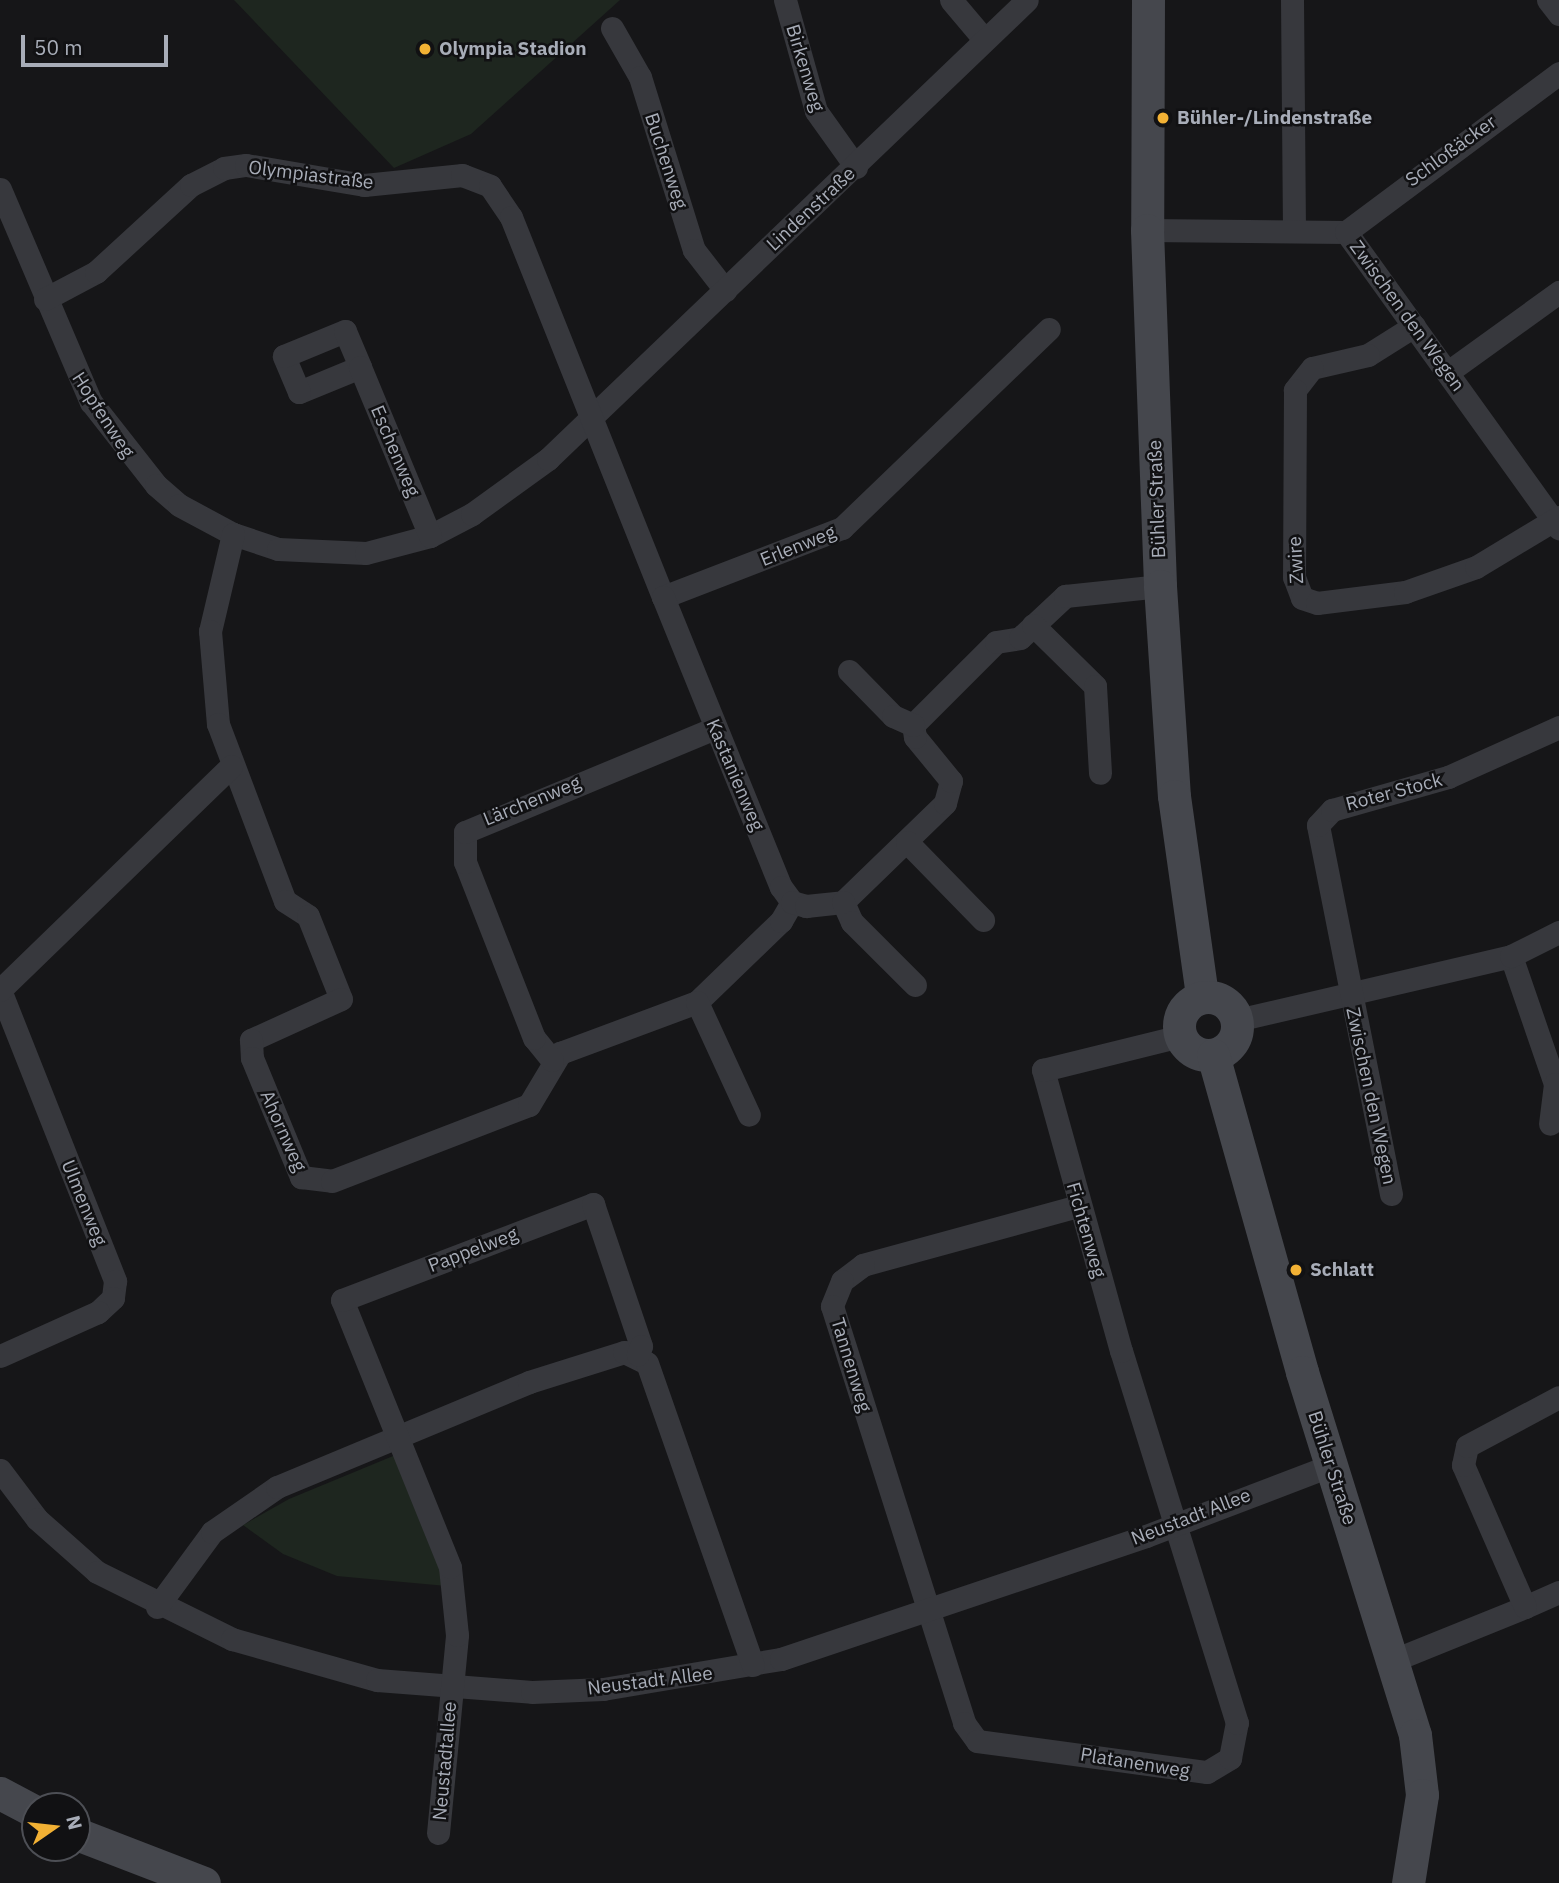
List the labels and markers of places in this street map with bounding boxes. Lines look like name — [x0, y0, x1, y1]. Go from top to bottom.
place label: Olympia Stadion — [439, 38, 586, 60]
marker: Olympia Stadion — [417, 41, 433, 57]
place label: Bühler-/Lindenstraße — [1177, 107, 1372, 129]
marker: Bühler-/Lindenstraße — [1155, 110, 1171, 126]
place label: Schlatt — [1310, 1259, 1374, 1281]
marker: Schlatt — [1288, 1262, 1304, 1278]

